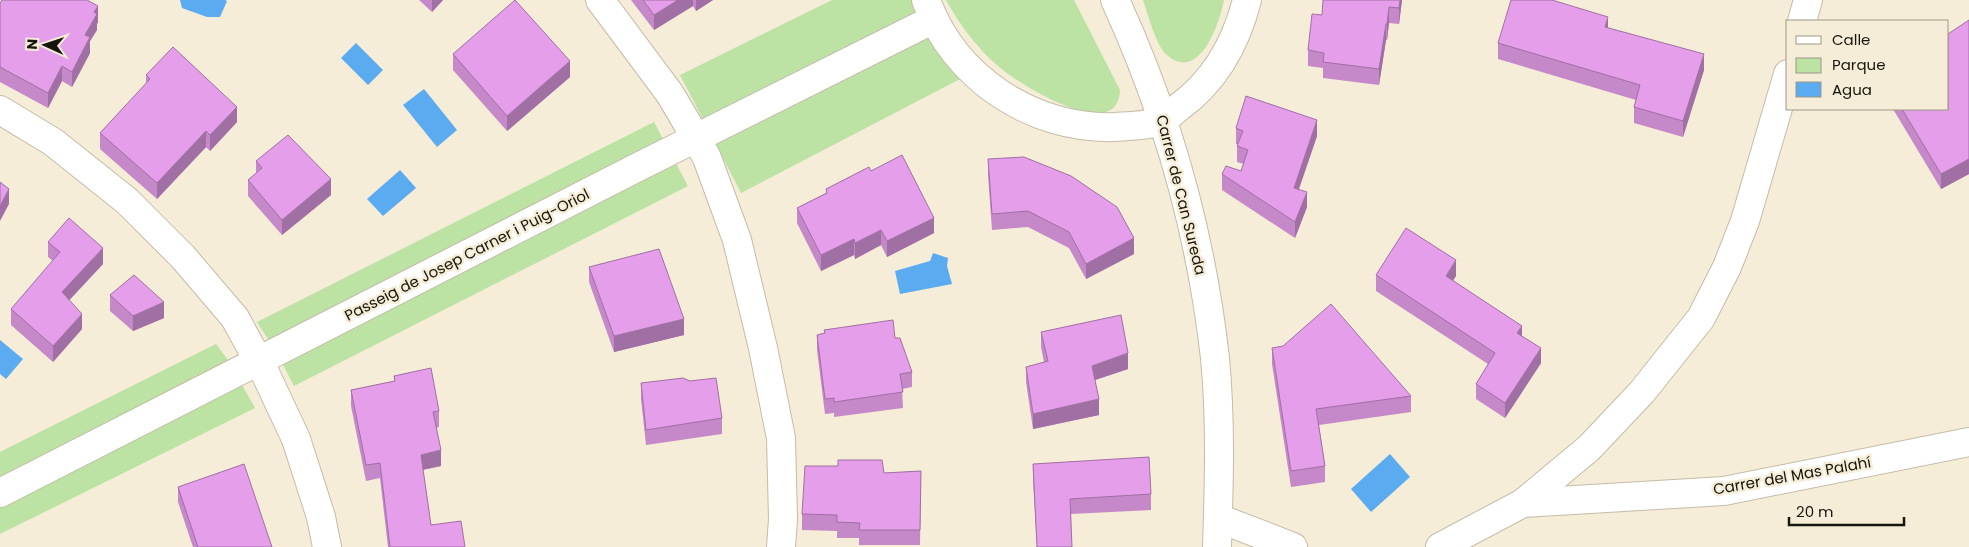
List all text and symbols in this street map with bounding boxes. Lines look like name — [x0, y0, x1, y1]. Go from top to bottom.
north arrow — [20, 20, 70, 70]
legend — [1786, 20, 1949, 110]
text: Calle — [1832, 29, 1870, 50]
text: N — [22, 39, 42, 50]
text: Parque — [1832, 54, 1885, 75]
text: Agua — [1832, 79, 1872, 100]
street label: Carrer de Can Sureda — [1151, 113, 1212, 277]
street label: Passeig de Josep Carner i Puig-Oriol — [341, 183, 593, 326]
street label: Carrer del Mas Palahí — [1711, 451, 1873, 500]
scale bar — [1789, 494, 1904, 526]
text: 20 m — [1796, 501, 1834, 522]

